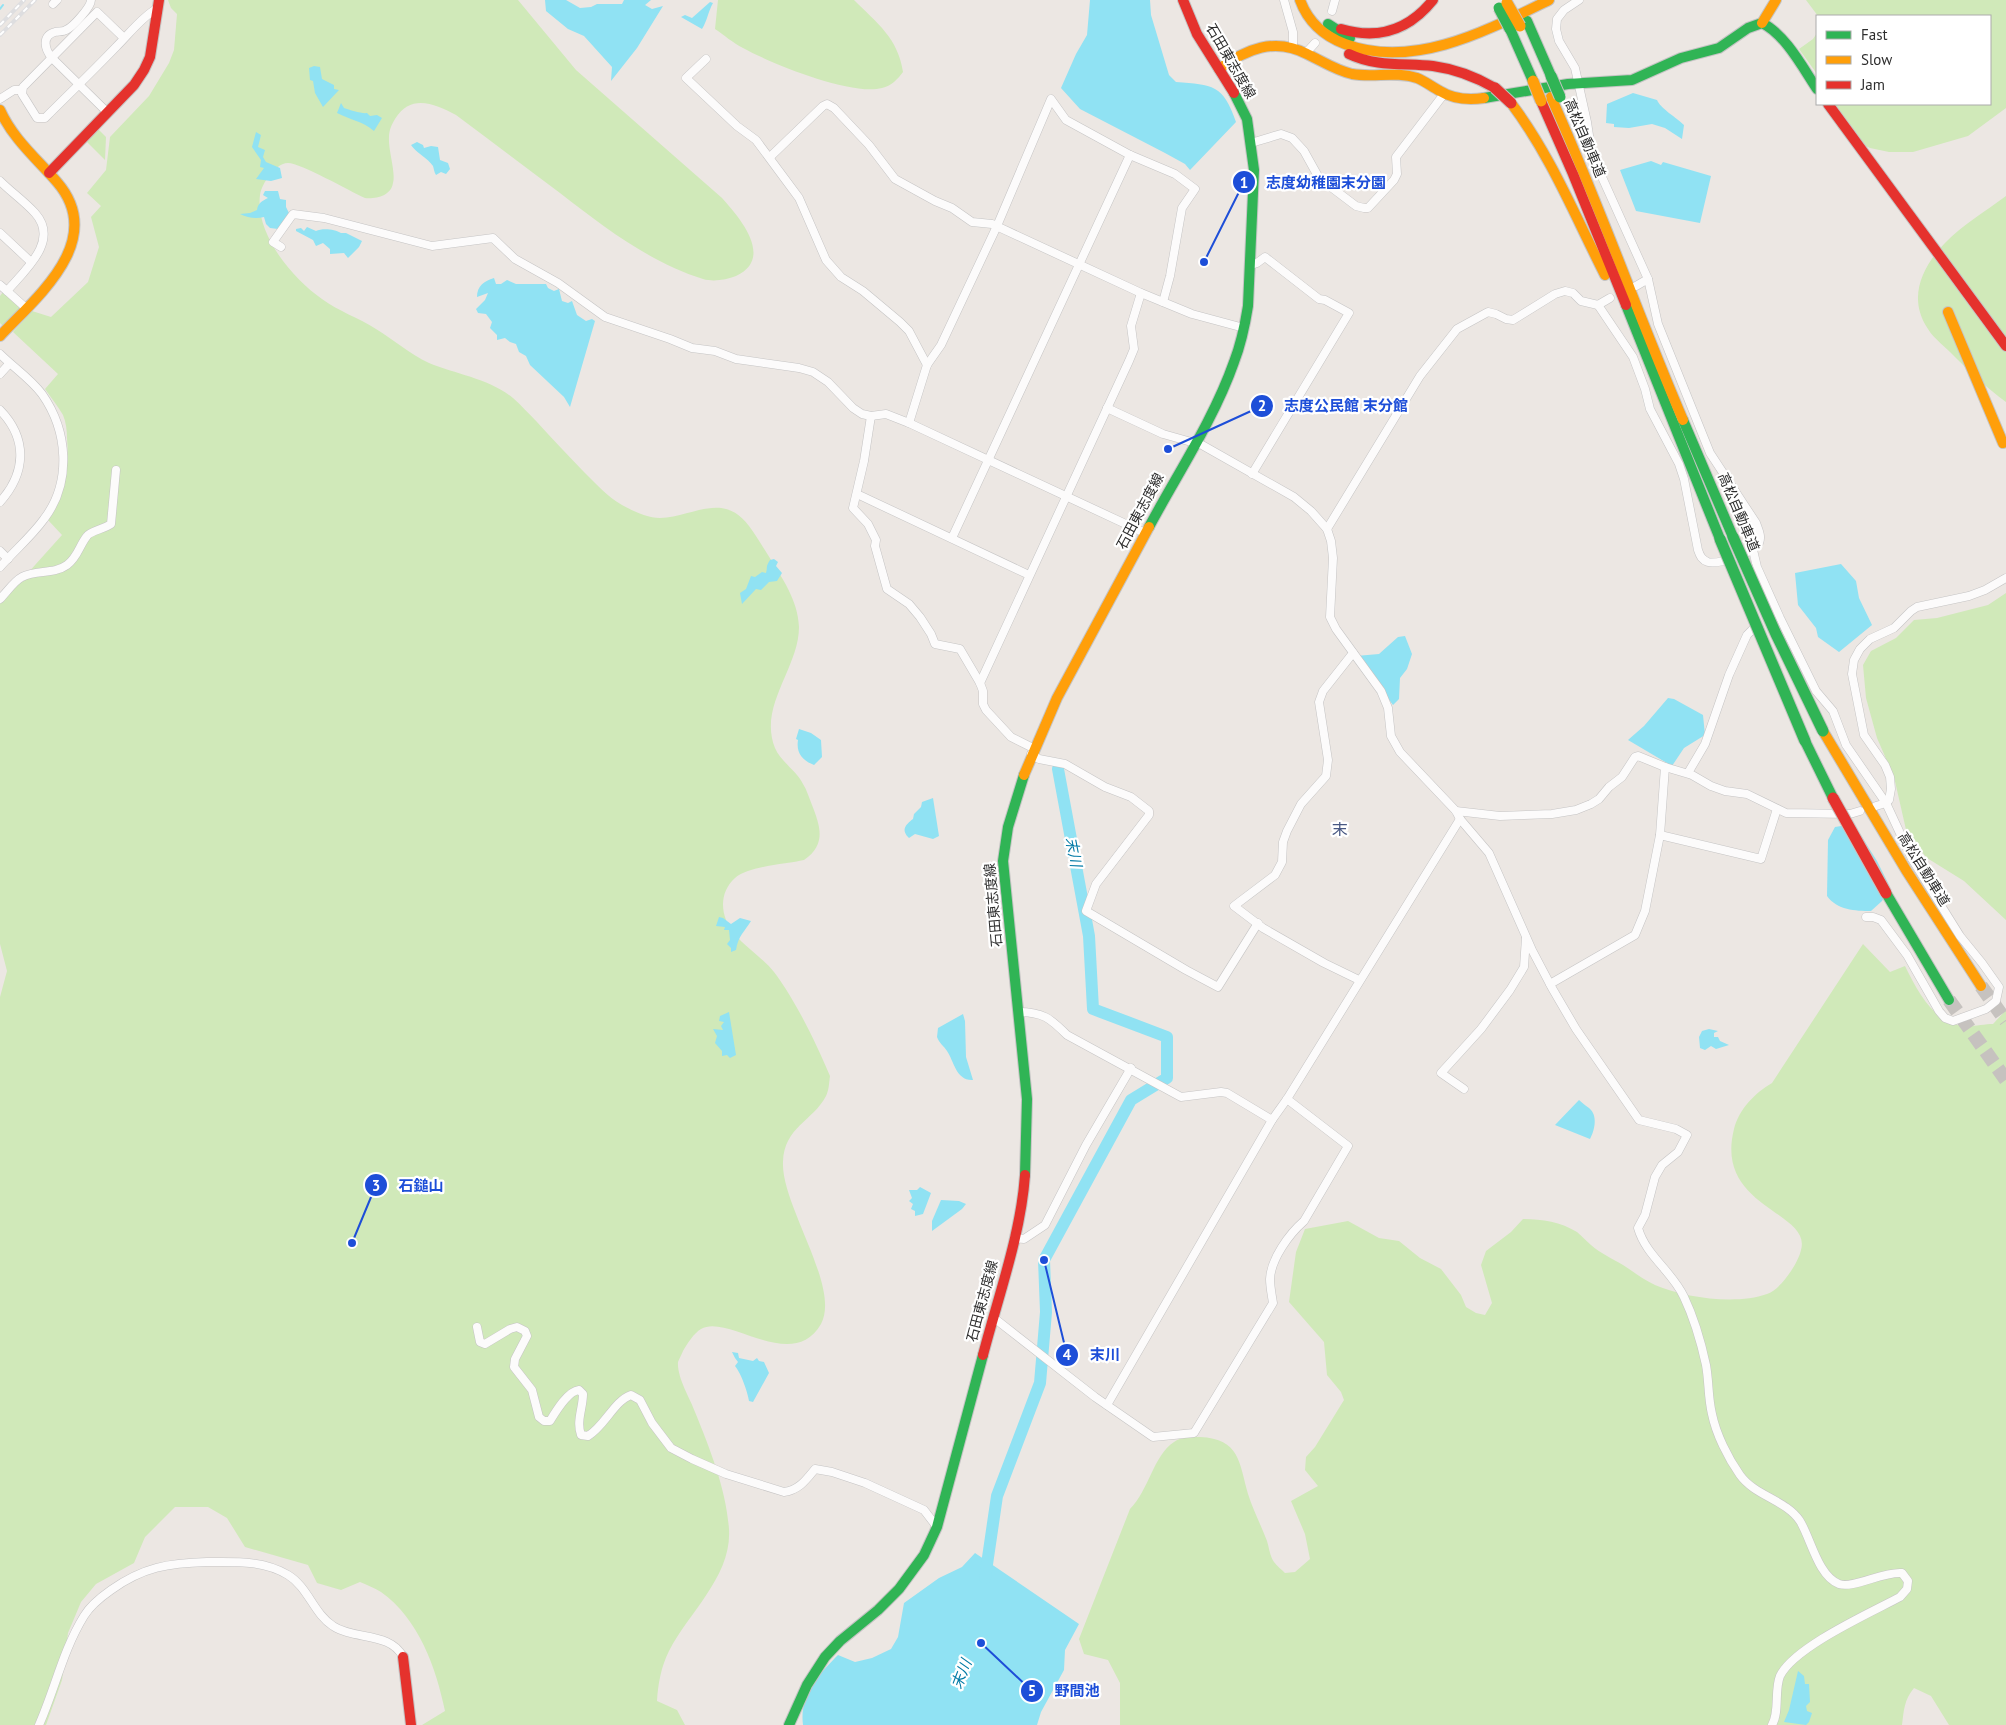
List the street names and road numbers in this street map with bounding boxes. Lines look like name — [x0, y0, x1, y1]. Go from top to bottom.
street label: 石田東志度線 — [1202, 20, 1260, 102]
street label: 高松自動車道 — [1560, 96, 1610, 180]
street label: 石田東志度線 — [1112, 470, 1168, 552]
street label: 高松自動車道 — [1714, 470, 1764, 554]
street label: 高松自動車道 — [1894, 829, 1954, 909]
street label: 石田東志度線 — [980, 862, 1006, 948]
street label: 石田東志度線 — [962, 1258, 1002, 1344]

